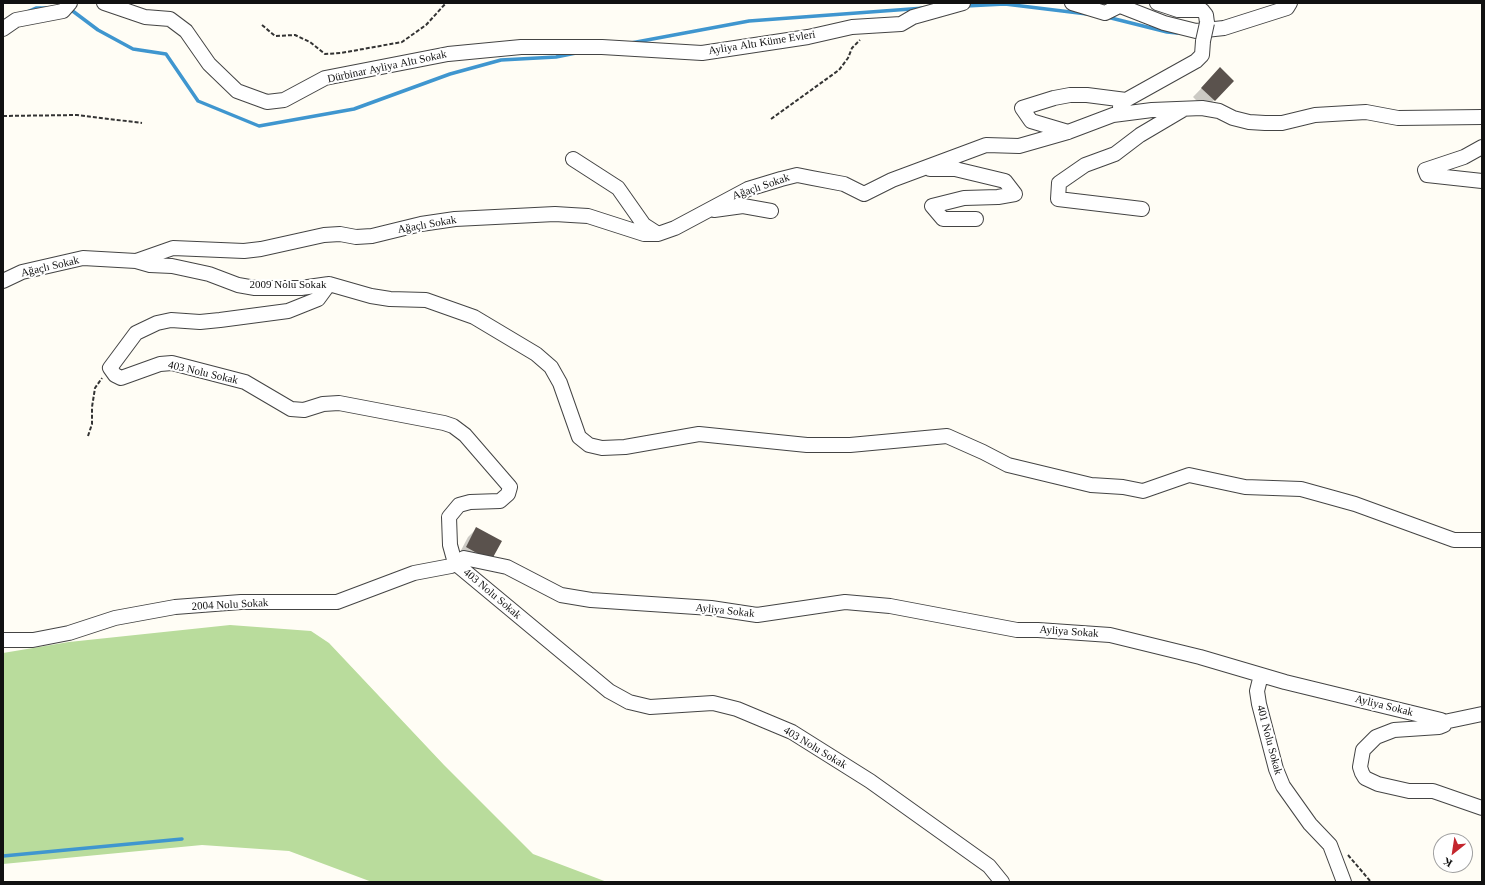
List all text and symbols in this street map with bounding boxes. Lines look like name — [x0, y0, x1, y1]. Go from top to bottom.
street label: Ayliya Altı Küme Evleri — [708, 28, 816, 58]
street label: Dürbinar Ayliya Altı Sokak — [326, 48, 448, 86]
street label: Ağaçlı Sokak — [731, 171, 791, 203]
street label: Ağaçlı Sokak — [397, 213, 457, 237]
street label: Ağaçlı Sokak — [19, 254, 81, 280]
street label: 2009 Nolu Sokak — [250, 278, 326, 292]
street label: 403 Nolu Sokak — [167, 359, 239, 387]
street label: 403 Nolu Sokak — [460, 566, 524, 622]
street label: 2004 Nolu Sokak — [191, 596, 269, 614]
street label: Ayliya Sokak — [695, 601, 755, 621]
street label: Ayliya Sokak — [1039, 623, 1099, 641]
street label: Ayliya Sokak — [1354, 692, 1414, 720]
street label: 401 Nolu Sokak — [1253, 704, 1285, 776]
street label: 403 Nolu Sokak — [781, 724, 849, 772]
north arrow — [1433, 833, 1473, 873]
text: K — [1441, 855, 1454, 870]

